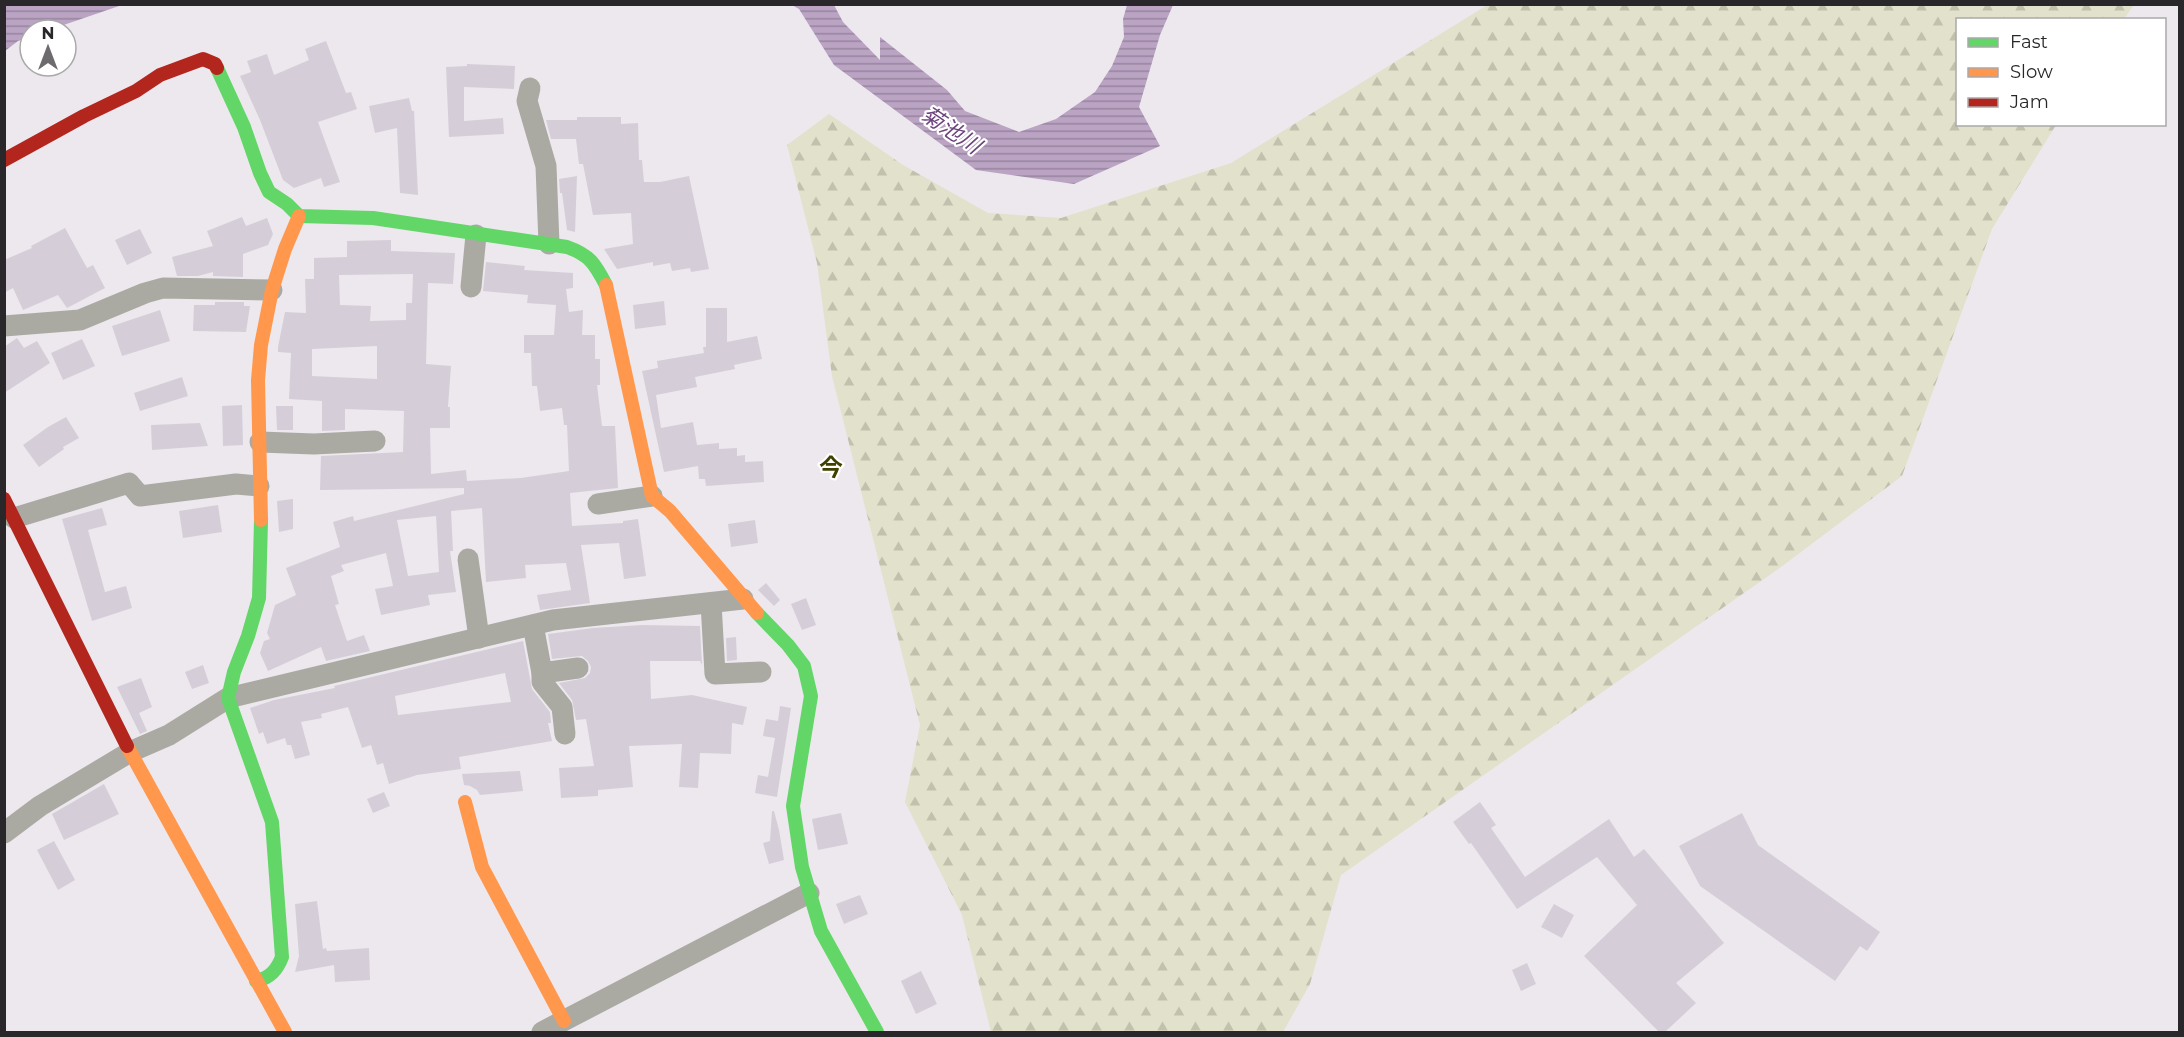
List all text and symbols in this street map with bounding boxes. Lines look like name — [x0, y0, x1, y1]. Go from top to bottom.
north arrow — [18, 18, 78, 78]
legend — [1956, 18, 2166, 126]
text: N — [42, 24, 54, 43]
text: Fast — [2010, 31, 2048, 53]
text: Slow — [2010, 61, 2053, 83]
text: Jam — [2009, 91, 2049, 113]
water label: 菊池川 — [916, 100, 988, 161]
district label: 今 — [819, 453, 843, 482]

